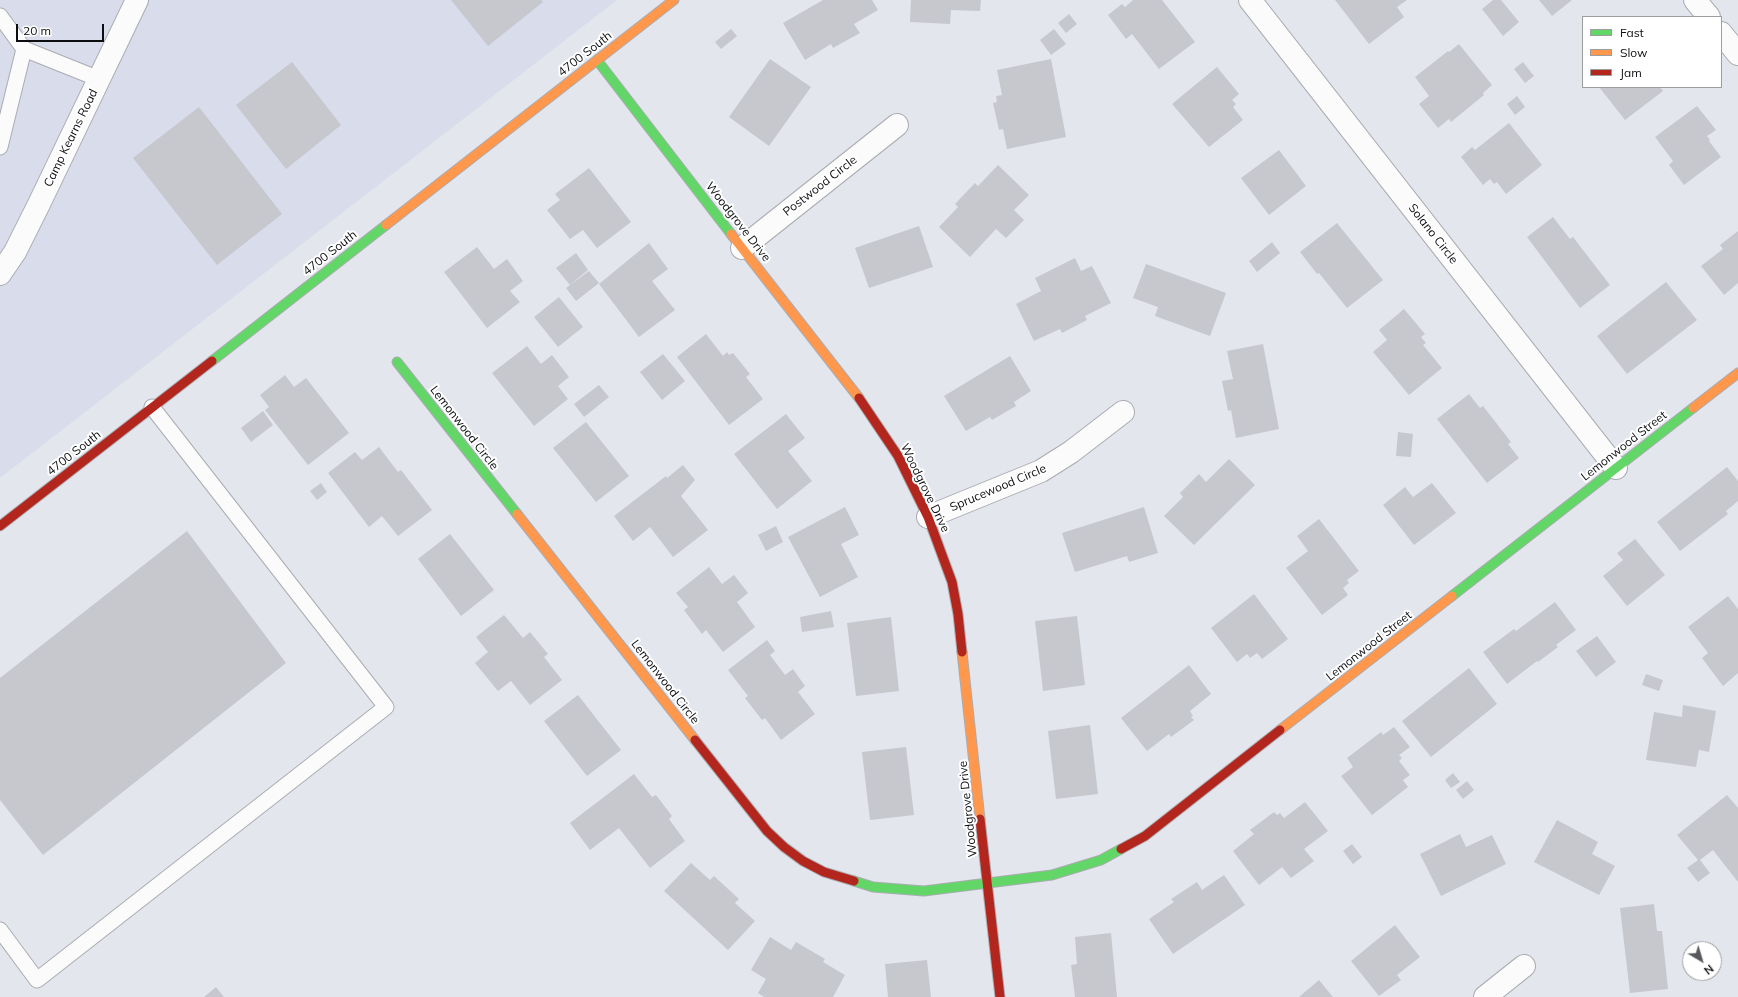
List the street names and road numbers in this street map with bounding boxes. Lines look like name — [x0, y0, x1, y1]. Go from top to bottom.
street label: 4700 South — [555, 28, 615, 80]
street label: Camp Kearns Road — [41, 87, 101, 189]
street label: Postwood Circle — [780, 153, 860, 219]
street label: Woodgrove Drive — [703, 179, 773, 265]
street label: Solano Circle — [1405, 201, 1461, 267]
street label: 4700 South — [300, 227, 360, 279]
street label: Lemonwood Circle — [427, 383, 501, 473]
street label: Lemonwood Street — [1578, 408, 1670, 484]
street label: 4700 South — [44, 427, 104, 479]
street label: Woodgrove Drive — [897, 441, 953, 535]
street label: Sprucewood Circle — [948, 461, 1048, 515]
street label: Lemonwood Street — [1323, 608, 1415, 684]
street label: Lemonwood Circle — [628, 637, 702, 727]
street label: Woodgrove Drive — [956, 760, 980, 858]

